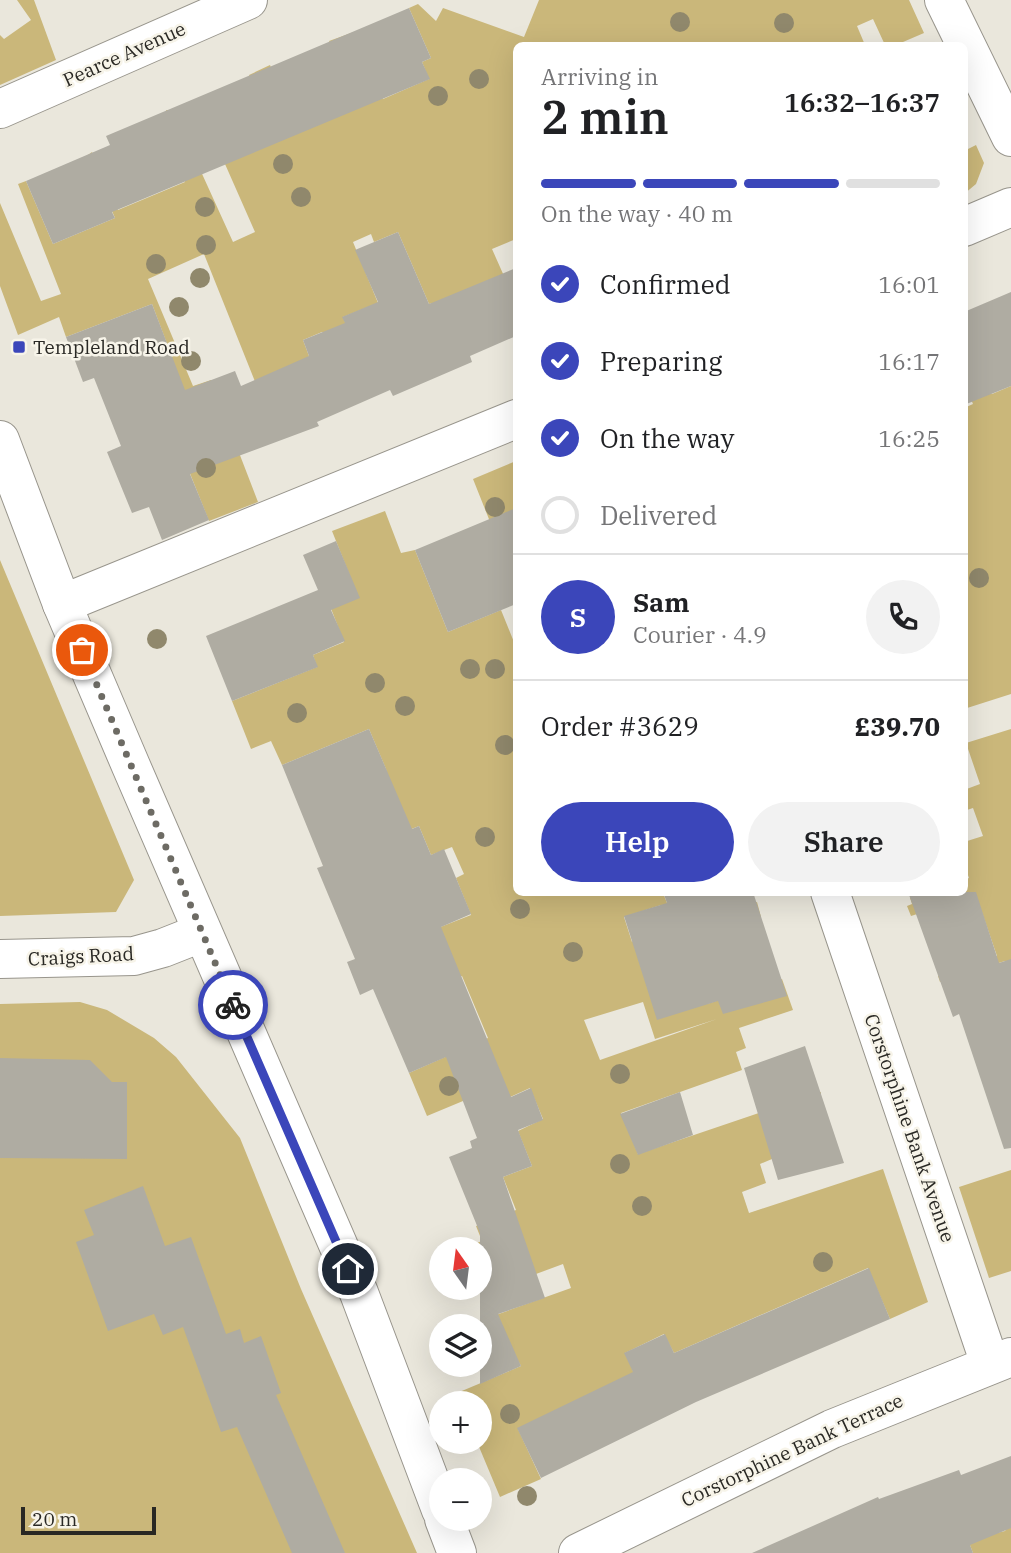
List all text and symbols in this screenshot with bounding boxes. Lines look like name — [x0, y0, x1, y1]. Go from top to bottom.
street label: Pearce Avenue — [59, 16, 189, 92]
text: Arriving in — [541, 61, 658, 91]
text: 16:32–16:37 — [784, 85, 940, 119]
text: 2 min — [541, 87, 669, 147]
text: On the way · 40 m — [541, 198, 733, 228]
icon: check — [541, 265, 579, 303]
text: Confirmed — [600, 267, 731, 301]
text: 16:01 — [878, 269, 940, 299]
place label: Templeland Road — [33, 335, 190, 359]
marker: Templeland Road — [11, 339, 27, 355]
icon: check — [541, 342, 579, 380]
text: Preparing — [600, 344, 722, 378]
text: 16:17 — [878, 346, 940, 376]
icon: check — [541, 419, 579, 457]
text: On the way — [600, 421, 734, 455]
text: 16:25 — [878, 423, 940, 453]
text: Delivered — [600, 498, 717, 532]
button: phone — [866, 580, 940, 654]
text: Sam — [633, 585, 689, 619]
text: S — [570, 600, 586, 634]
text: Courier · 4.9 — [633, 619, 767, 649]
pin — [52, 620, 112, 680]
icon: bag — [63, 631, 101, 669]
text: Order #3629 — [541, 709, 699, 743]
text: £39.70 — [855, 709, 940, 743]
button: Help — [541, 802, 734, 882]
button: Share — [748, 802, 940, 882]
street label: Craigs Road — [27, 941, 135, 971]
courier — [198, 970, 268, 1040]
icon: bike — [214, 986, 252, 1024]
street label: Corstorphine Bank Avenue — [860, 1011, 960, 1245]
north arrow — [429, 1237, 492, 1300]
map controls — [429, 1237, 492, 1531]
pin — [318, 1239, 378, 1299]
icon: home — [329, 1250, 367, 1288]
button: layers — [429, 1314, 492, 1377]
street label: Corstorphine Bank Terrace — [677, 1388, 907, 1512]
button: + — [429, 1391, 492, 1454]
button: − — [429, 1468, 492, 1531]
scale bar — [21, 1504, 156, 1536]
text: 20 m — [32, 1507, 77, 1531]

